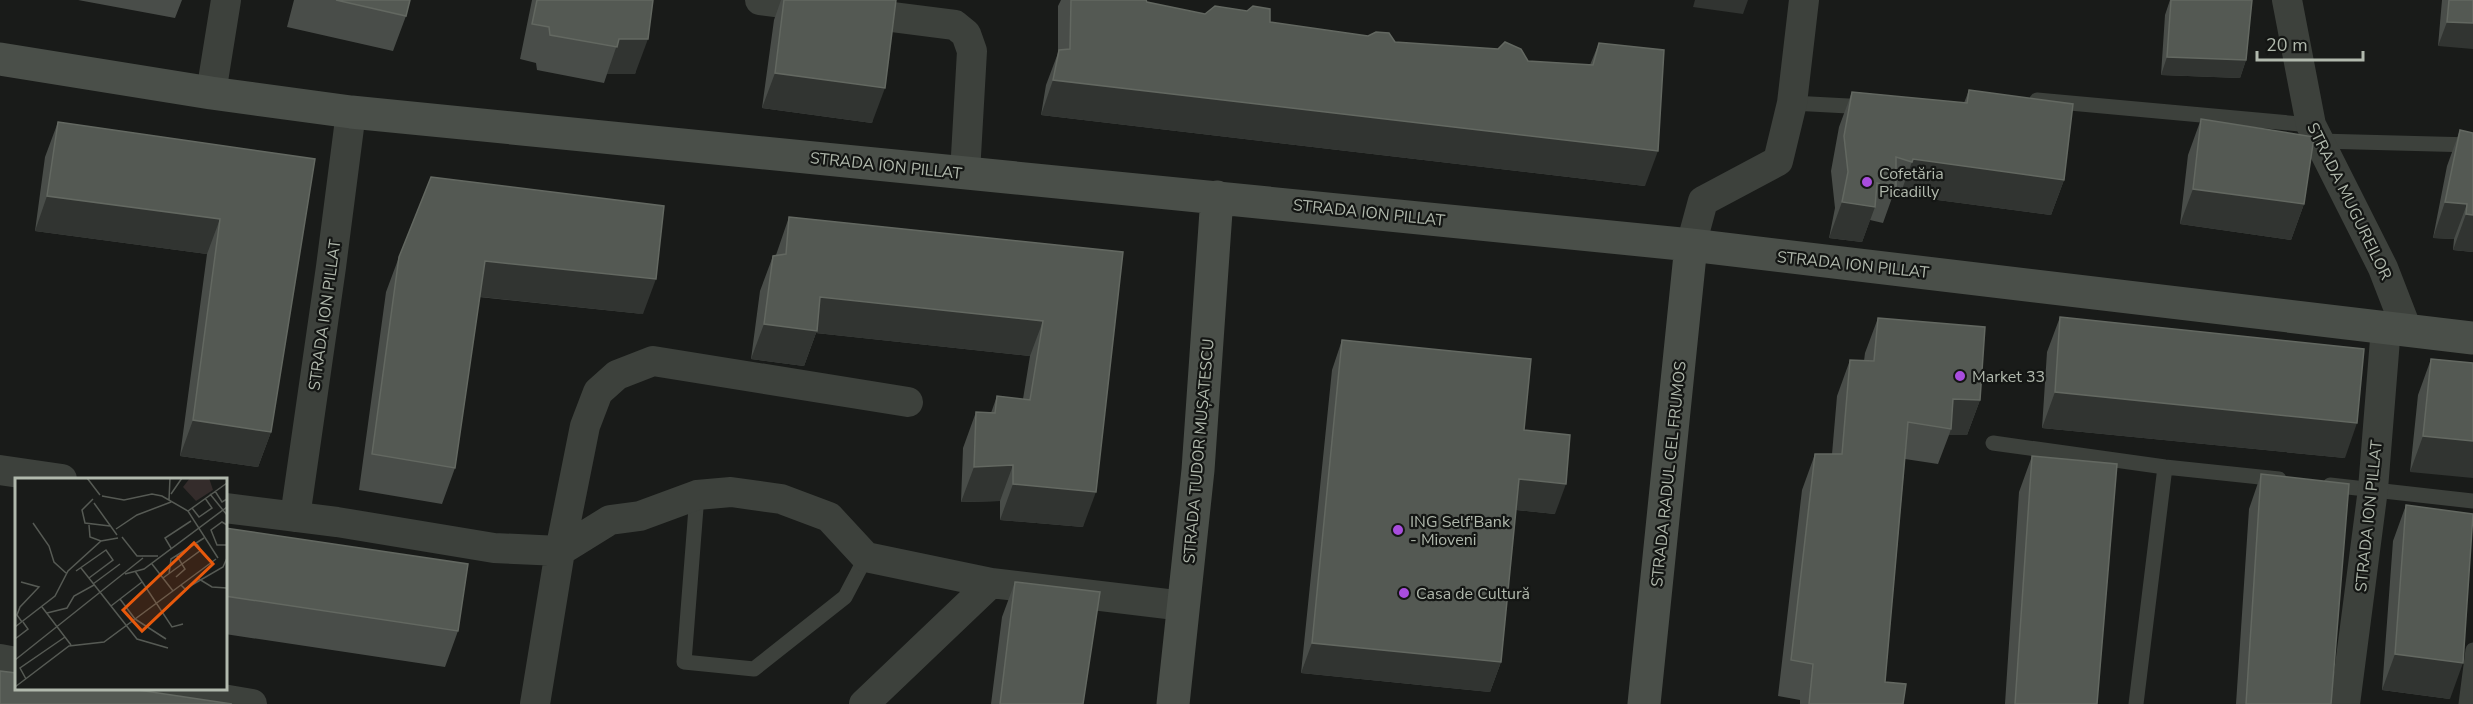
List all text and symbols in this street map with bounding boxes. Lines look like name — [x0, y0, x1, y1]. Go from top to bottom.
scale bar — [2257, 24, 2364, 62]
text: 20 m — [2266, 33, 2308, 57]
street label: STRADA MUGUREILOR — [2301, 119, 2397, 284]
street label: STRADA ION PILLAT — [809, 147, 963, 185]
place label: Cofetăria Picadilly — [1879, 163, 1944, 203]
marker: Cofetăria Picadilly — [1860, 175, 1874, 189]
street label: STRADA ION PILLAT — [1292, 194, 1446, 232]
street label: STRADA ION PILLAT — [303, 238, 347, 392]
street label: STRADA ION PILLAT — [1776, 246, 1930, 284]
street label: STRADA TUDOR MUȘATESCU — [1178, 338, 1220, 564]
street label: STRADA RADUL CEL FRUMOS — [1646, 360, 1692, 588]
place label: Market 33 — [1972, 366, 2045, 388]
marker: Market 33 — [1953, 369, 1967, 383]
street label: STRADA ION PILLAT — [2350, 439, 2388, 593]
inset map — [15, 478, 226, 689]
place label: ING Self'Bank - Mioveni — [1410, 511, 1511, 551]
marker: ING Self'Bank - Mioveni — [1391, 523, 1405, 537]
place label: Casa de Cultură — [1416, 583, 1530, 605]
marker: Casa de Cultură — [1397, 586, 1411, 600]

